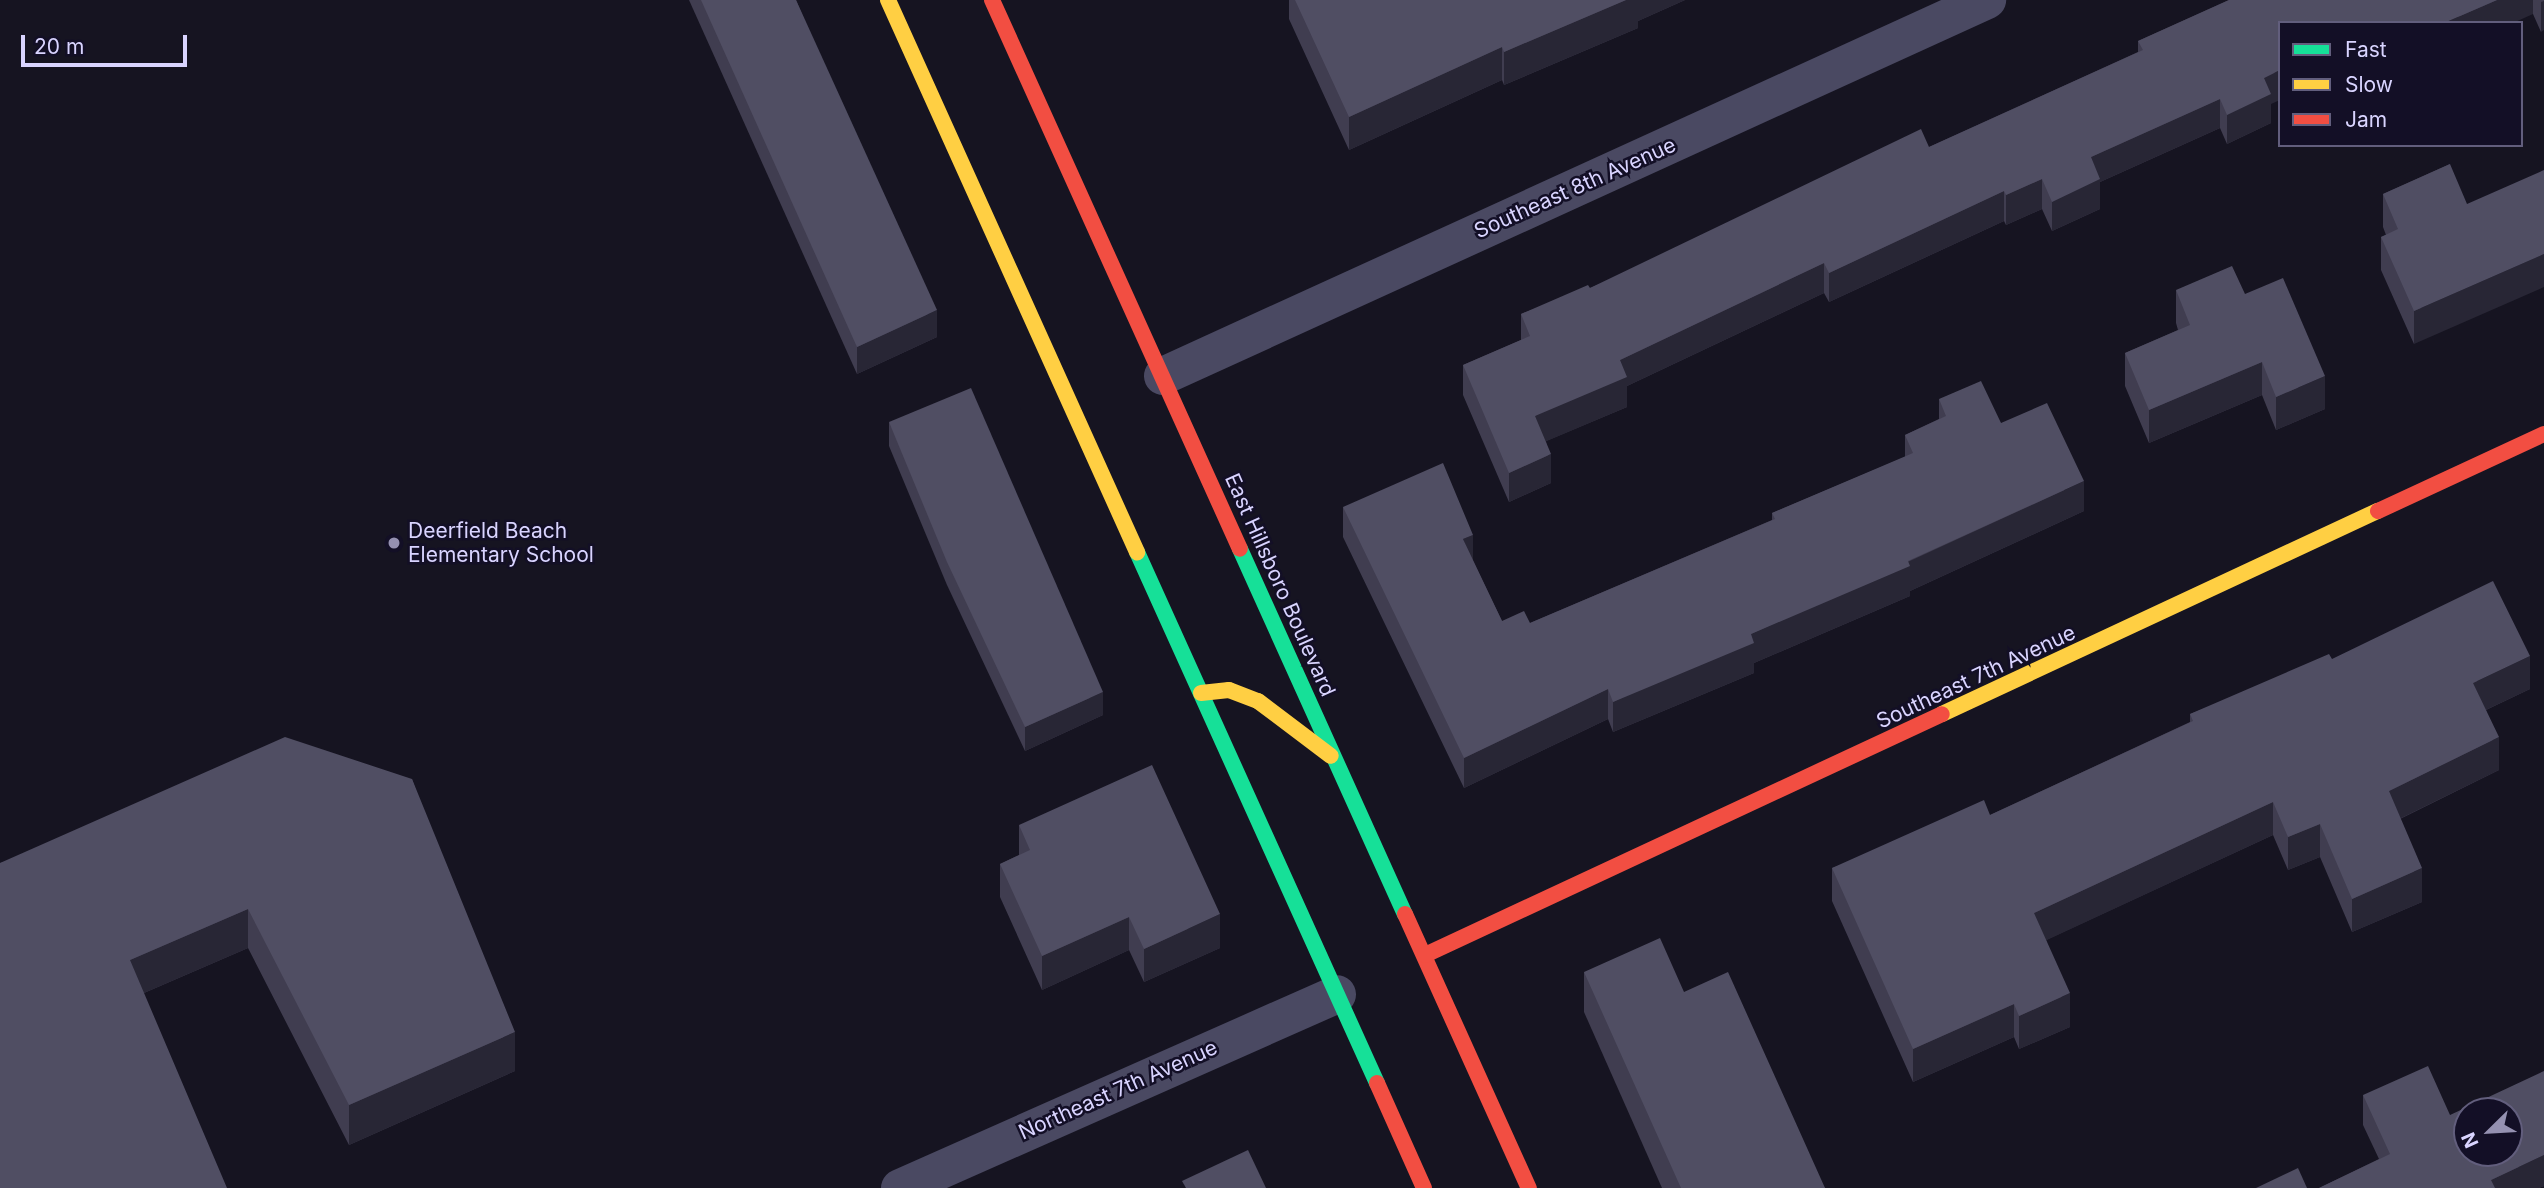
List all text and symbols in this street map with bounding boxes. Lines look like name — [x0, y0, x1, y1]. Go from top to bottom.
scale bar — [24, 21, 191, 65]
legend — [2278, 21, 2523, 147]
text: 20 m — [34, 34, 84, 59]
text: Fast — [2345, 37, 2387, 62]
text: Slow — [2345, 72, 2393, 97]
text: Jam — [2345, 107, 2387, 132]
street label: Southeast 8th Avenue — [1470, 132, 1680, 244]
street label: East Hillsboro Boulevard — [1219, 470, 1341, 700]
place label: Deerfield Beach Elementary School — [408, 518, 594, 568]
marker: Deerfield Beach Elementary School — [386, 535, 402, 551]
street label: Southeast 7th Avenue — [1872, 620, 2080, 734]
street label: Northeast 7th Avenue — [1015, 1035, 1221, 1145]
north arrow — [2453, 1097, 2523, 1167]
text: N — [2457, 1129, 2484, 1151]

